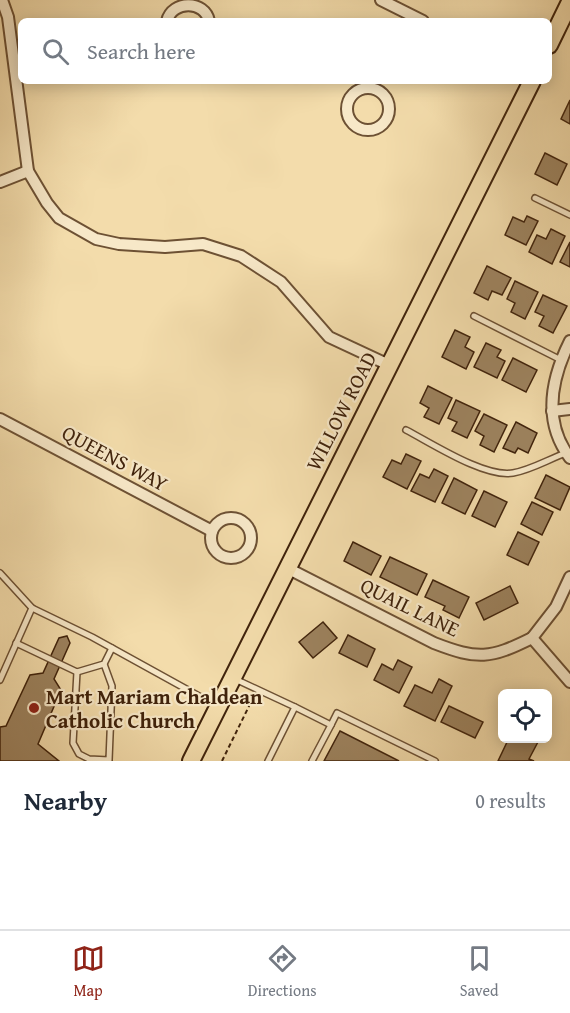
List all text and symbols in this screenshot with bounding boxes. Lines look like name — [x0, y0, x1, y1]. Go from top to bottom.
search box — [18, 18, 552, 84]
icon: search — [39, 35, 72, 68]
text: Search here — [87, 35, 196, 67]
street label: WILLOW ROAD — [298, 346, 384, 476]
street label: QUEENS WAY — [56, 417, 174, 499]
street label: QUAIL LANE — [355, 570, 465, 645]
place label: Mart Mariam Chaldean Catholic Church — [46, 681, 263, 736]
map controls — [498, 689, 552, 743]
button: locate — [498, 689, 552, 743]
marker: Mart Mariam Chaldean Catholic Church — [27, 701, 41, 715]
text: Nearby — [24, 781, 107, 820]
text: 0 results — [475, 786, 546, 815]
tab: Map — [72, 942, 105, 1002]
tab: Directions — [248, 942, 317, 1002]
tab: Saved — [460, 942, 498, 1002]

